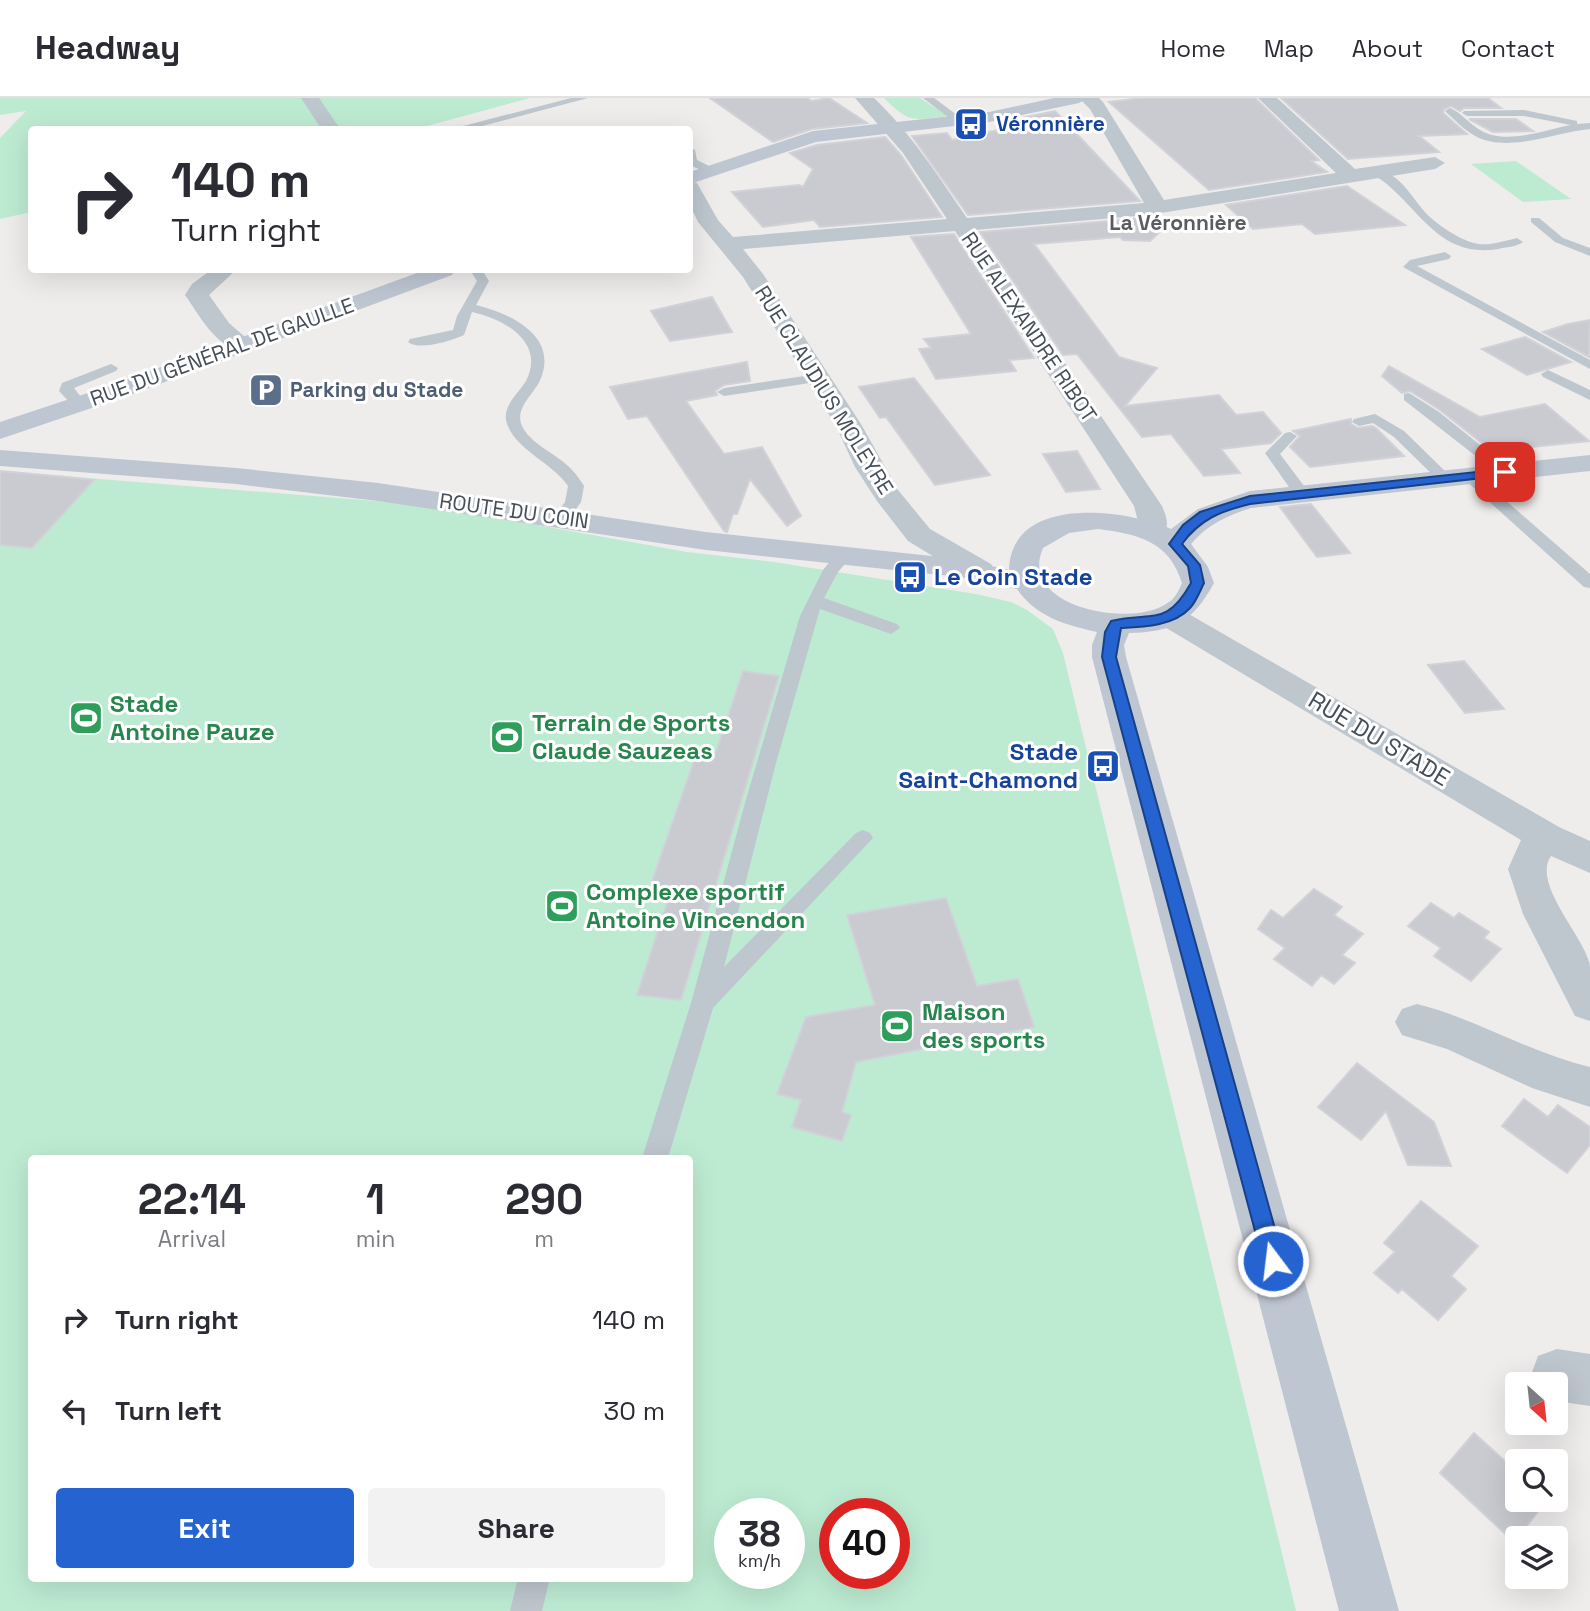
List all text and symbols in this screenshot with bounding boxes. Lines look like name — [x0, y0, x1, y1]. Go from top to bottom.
text: Headway — [35, 27, 180, 69]
text: Home — [1160, 33, 1226, 64]
text: Map — [1264, 33, 1314, 64]
text: About — [1352, 33, 1423, 64]
text: Contact — [1461, 33, 1555, 64]
bus stop icon: Véronnière — [952, 105, 990, 143]
place label: Véronnière — [996, 110, 1105, 137]
text: 140 m — [171, 149, 310, 211]
icon: right — [56, 154, 147, 245]
district label: La Véronnière — [1109, 209, 1247, 236]
text: Turn right — [171, 210, 321, 250]
street label: RUE ALEXANDRE RIBOT — [956, 226, 1103, 427]
street label: RUE CLAUDIUS MOLEYRE — [749, 280, 900, 499]
street label: RUE DU GÉNÉRAL DE GAULLE — [86, 291, 357, 412]
parking icon: Parking du Stade — [247, 371, 285, 409]
place label: Parking du Stade — [290, 376, 463, 403]
pin — [1475, 442, 1535, 502]
icon: arrive — [1486, 453, 1524, 491]
street label: ROUTE DU COIN — [438, 487, 591, 534]
bus stop icon: Le Coin Stade — [891, 558, 929, 596]
place label: Le Coin Stade — [934, 561, 1093, 592]
street label: RUE DU STADE — [1303, 684, 1456, 793]
place label: Stade Antoine Pauze — [110, 688, 275, 747]
sports icon: Stade Antoine Pauze — [67, 699, 105, 737]
place label: Terrain de Sports Claude Sauzeas — [532, 707, 730, 766]
sports icon: Terrain de Sports Claude Sauzeas — [488, 718, 526, 756]
place label: Stade Saint-Chamond — [899, 736, 1078, 795]
bus stop icon: Stade Saint-Chamond — [1084, 747, 1122, 785]
place label: Complexe sportif Antoine Vincendon — [586, 876, 805, 935]
sports icon: Complexe sportif Antoine Vincendon — [543, 887, 581, 925]
place label: Maison des sports — [922, 996, 1045, 1055]
sports icon: Maison des sports — [878, 1007, 916, 1045]
text: 22:14 — [138, 1173, 246, 1226]
text: 1 — [366, 1173, 385, 1226]
text: 290 — [505, 1173, 583, 1226]
text: Arrival — [158, 1224, 226, 1254]
text: min — [356, 1224, 395, 1254]
text: m — [534, 1224, 554, 1254]
position arrow — [1236, 1224, 1310, 1298]
icon: right — [56, 1301, 94, 1339]
text: Turn right — [115, 1303, 239, 1337]
text: 140 m — [592, 1303, 665, 1337]
north arrow — [1505, 1372, 1568, 1435]
map controls — [1505, 1372, 1568, 1589]
icon: left — [56, 1392, 94, 1430]
text: Turn left — [115, 1394, 222, 1428]
text: 30 m — [604, 1394, 665, 1428]
button: search — [1505, 1449, 1568, 1512]
button: Exit — [56, 1488, 354, 1568]
button: Share — [368, 1488, 665, 1568]
speed limit sign: 40 — [819, 1498, 910, 1589]
text: 38 — [738, 1512, 781, 1556]
button: layers — [1505, 1526, 1568, 1589]
text: km/h — [738, 1549, 781, 1572]

